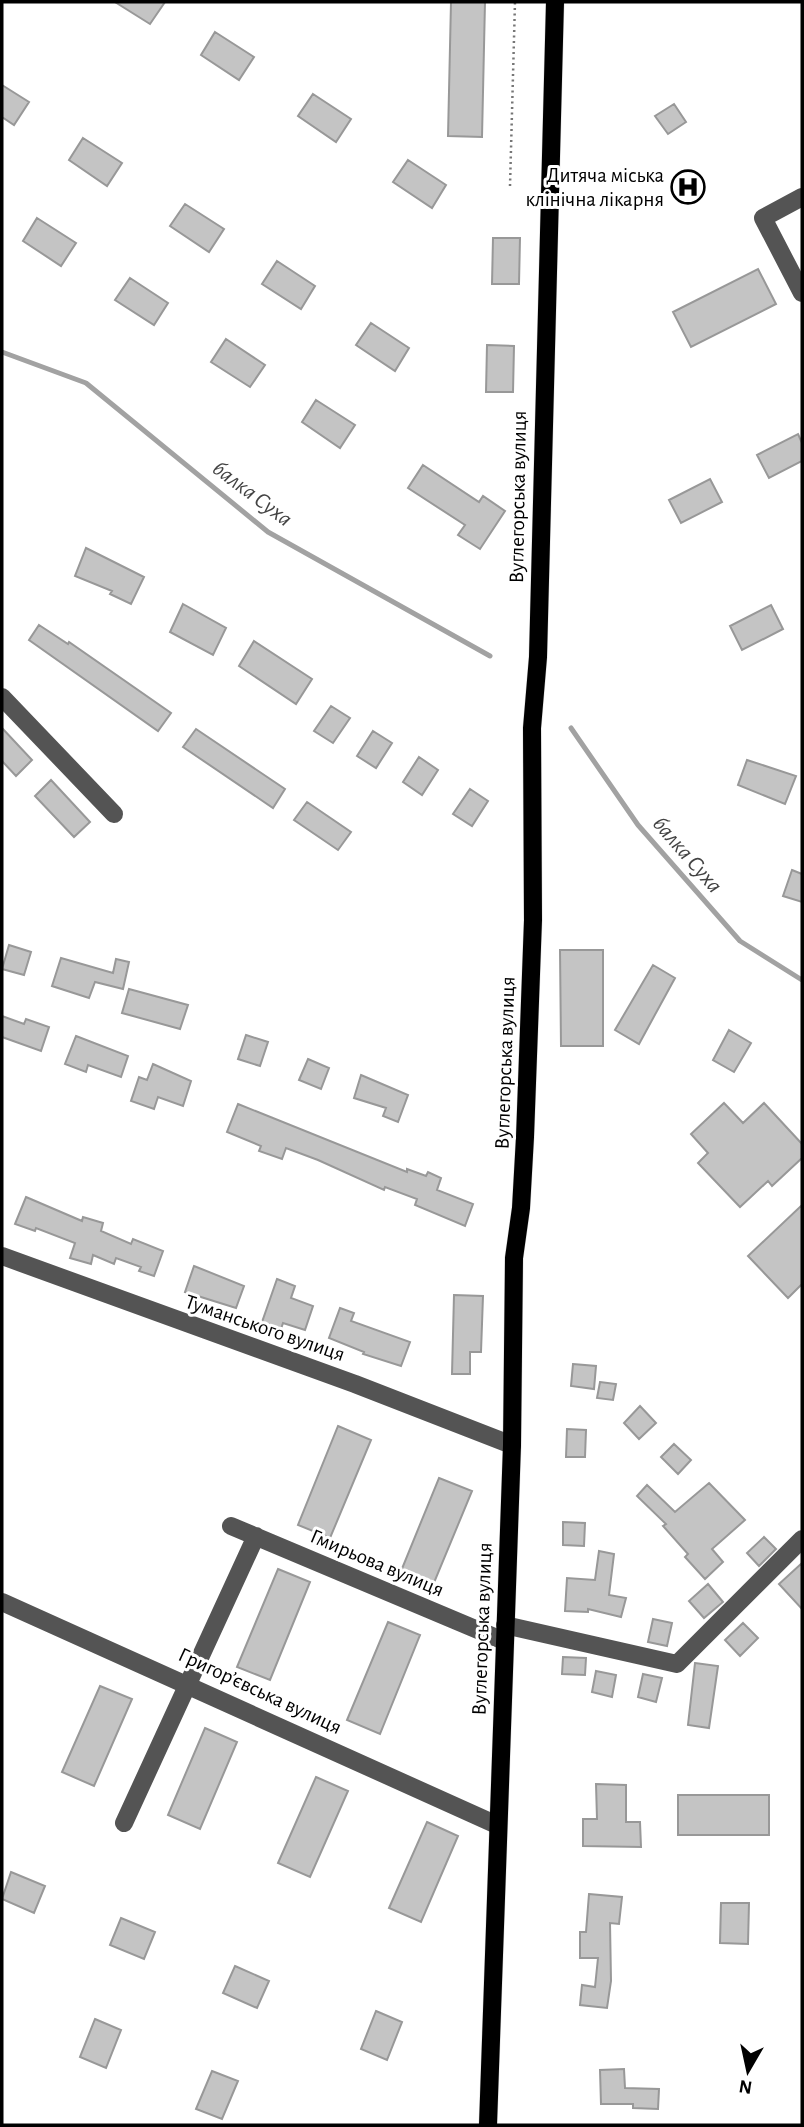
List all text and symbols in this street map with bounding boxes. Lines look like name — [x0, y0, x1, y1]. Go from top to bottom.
place label: Дитяча міська клінічна лікарня — [525, 165, 664, 210]
hospital icon: Дитяча міська клінічна лікарня — [669, 168, 707, 206]
street label: Вуглегорська вулиця — [506, 410, 530, 584]
water label: балка Суха — [208, 457, 296, 531]
water label: балка Суха — [648, 812, 726, 898]
street label: Вуглегорська вулиця — [491, 976, 519, 1150]
street label: Туманського вулиця — [182, 1291, 348, 1365]
street label: Гмирьова вулиця — [307, 1525, 447, 1601]
street label: Вуглегорська вулиця — [468, 1542, 496, 1716]
street label: Григор’євська вулиця — [175, 1644, 345, 1738]
north arrow — [713, 2036, 783, 2106]
text: N — [738, 2076, 754, 2097]

